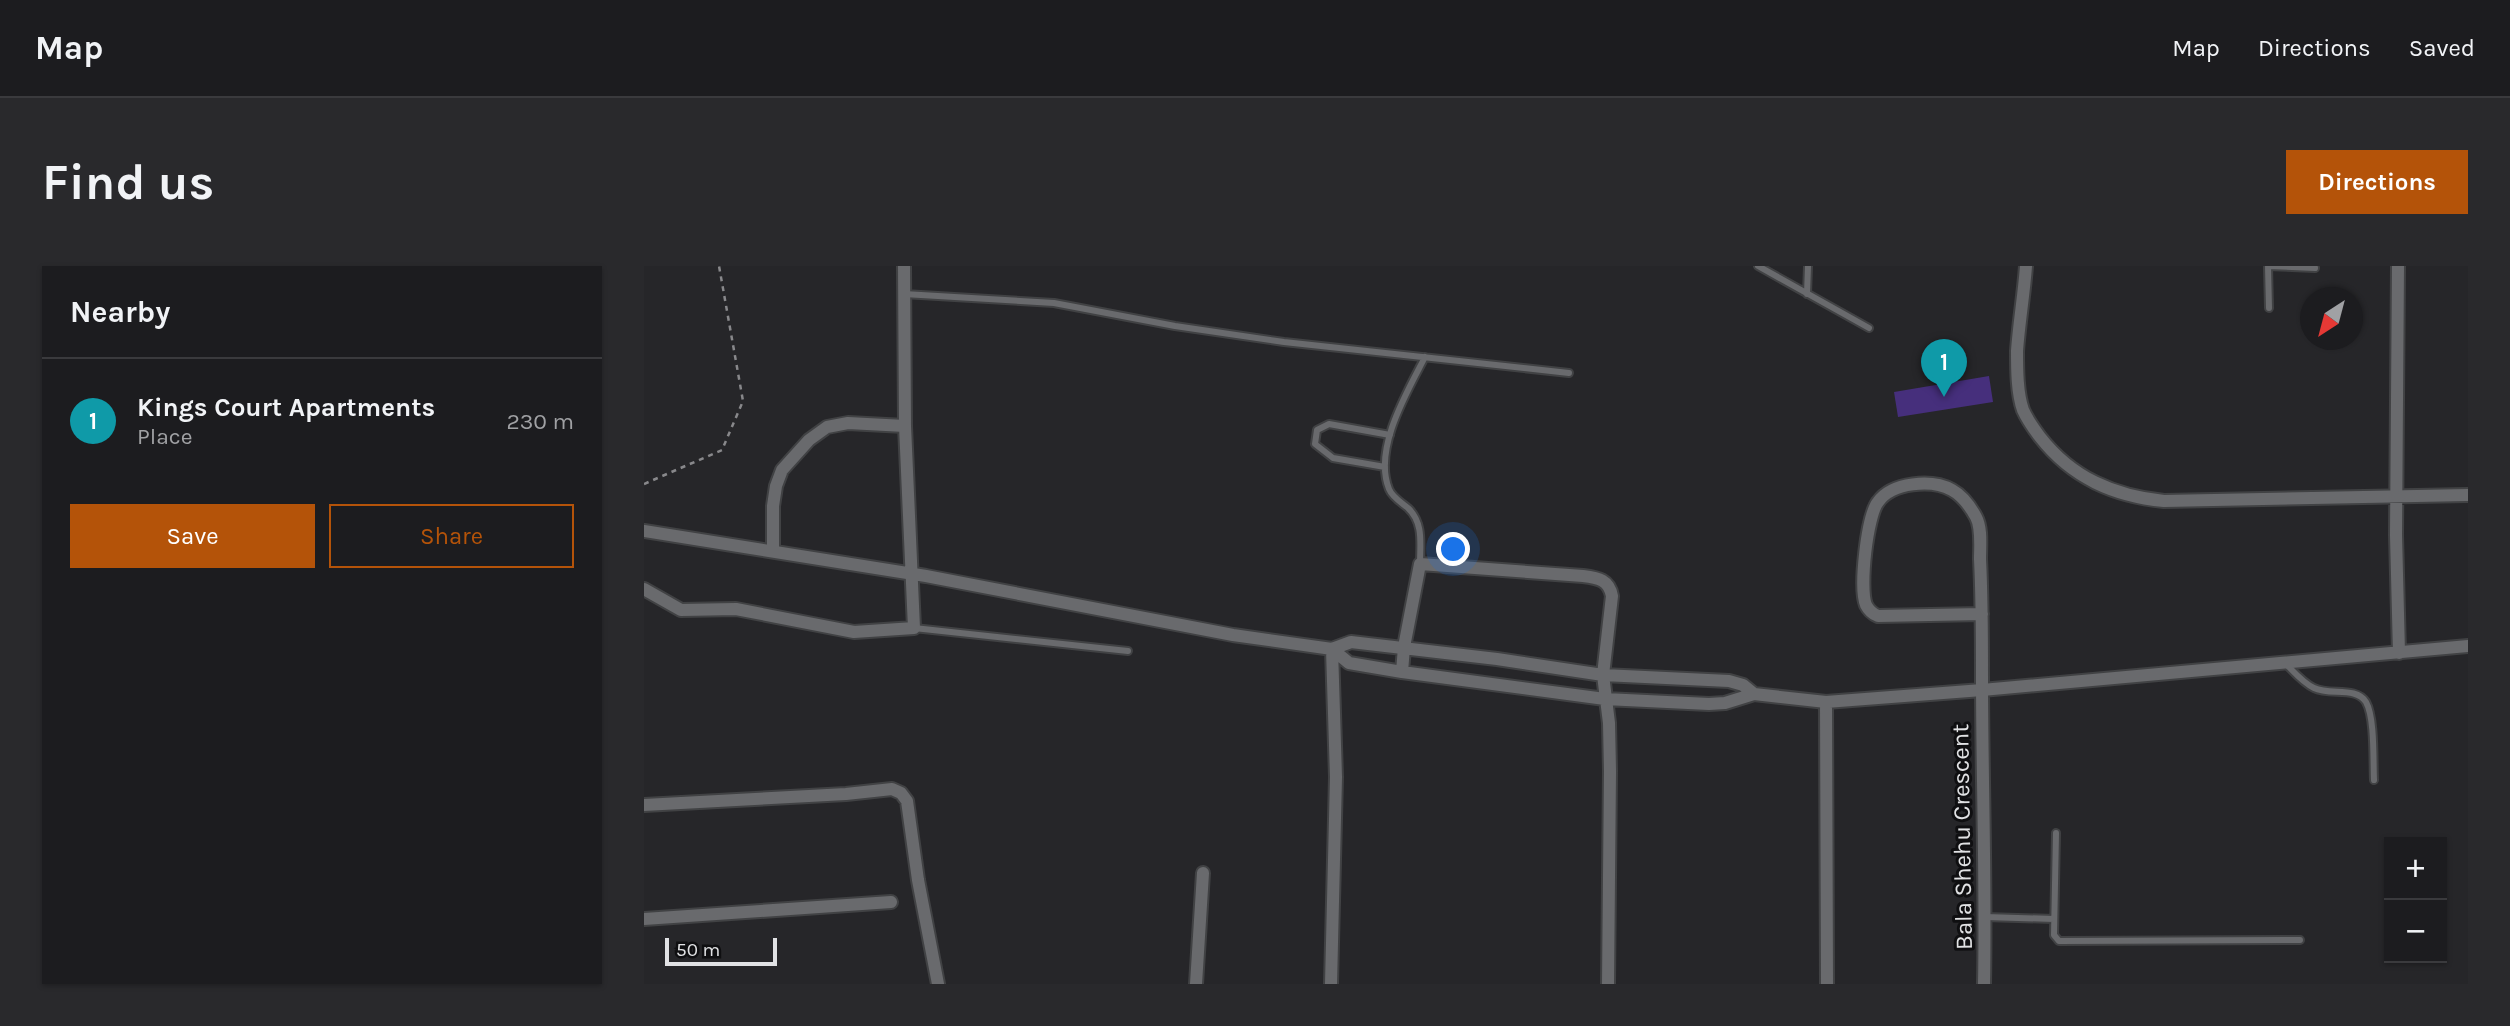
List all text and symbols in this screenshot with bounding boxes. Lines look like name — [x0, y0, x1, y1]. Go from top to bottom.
text: Map — [35, 29, 103, 67]
text: Map — [2172, 34, 2220, 62]
text: Directions — [2258, 34, 2371, 62]
text: Saved — [2409, 34, 2475, 62]
button: Directions — [2286, 150, 2468, 214]
text: Find us — [42, 154, 214, 211]
north arrow — [2300, 287, 2363, 350]
text: Nearby — [70, 294, 170, 330]
pin: 1 — [1921, 339, 1967, 397]
text: Kings Court Apartments — [137, 392, 435, 423]
text: 1 — [89, 408, 97, 435]
text: 230 m — [506, 408, 574, 435]
text: Place — [137, 423, 193, 450]
button: Save — [70, 504, 315, 568]
button: Share — [329, 504, 574, 568]
your location — [1436, 532, 1470, 566]
street label: Bala Shehu Crescent — [1946, 724, 1978, 950]
map controls — [2384, 837, 2447, 963]
button: + — [2384, 837, 2447, 900]
button: − — [2384, 900, 2447, 963]
scale bar — [665, 935, 777, 967]
text: 50 m — [676, 939, 720, 961]

